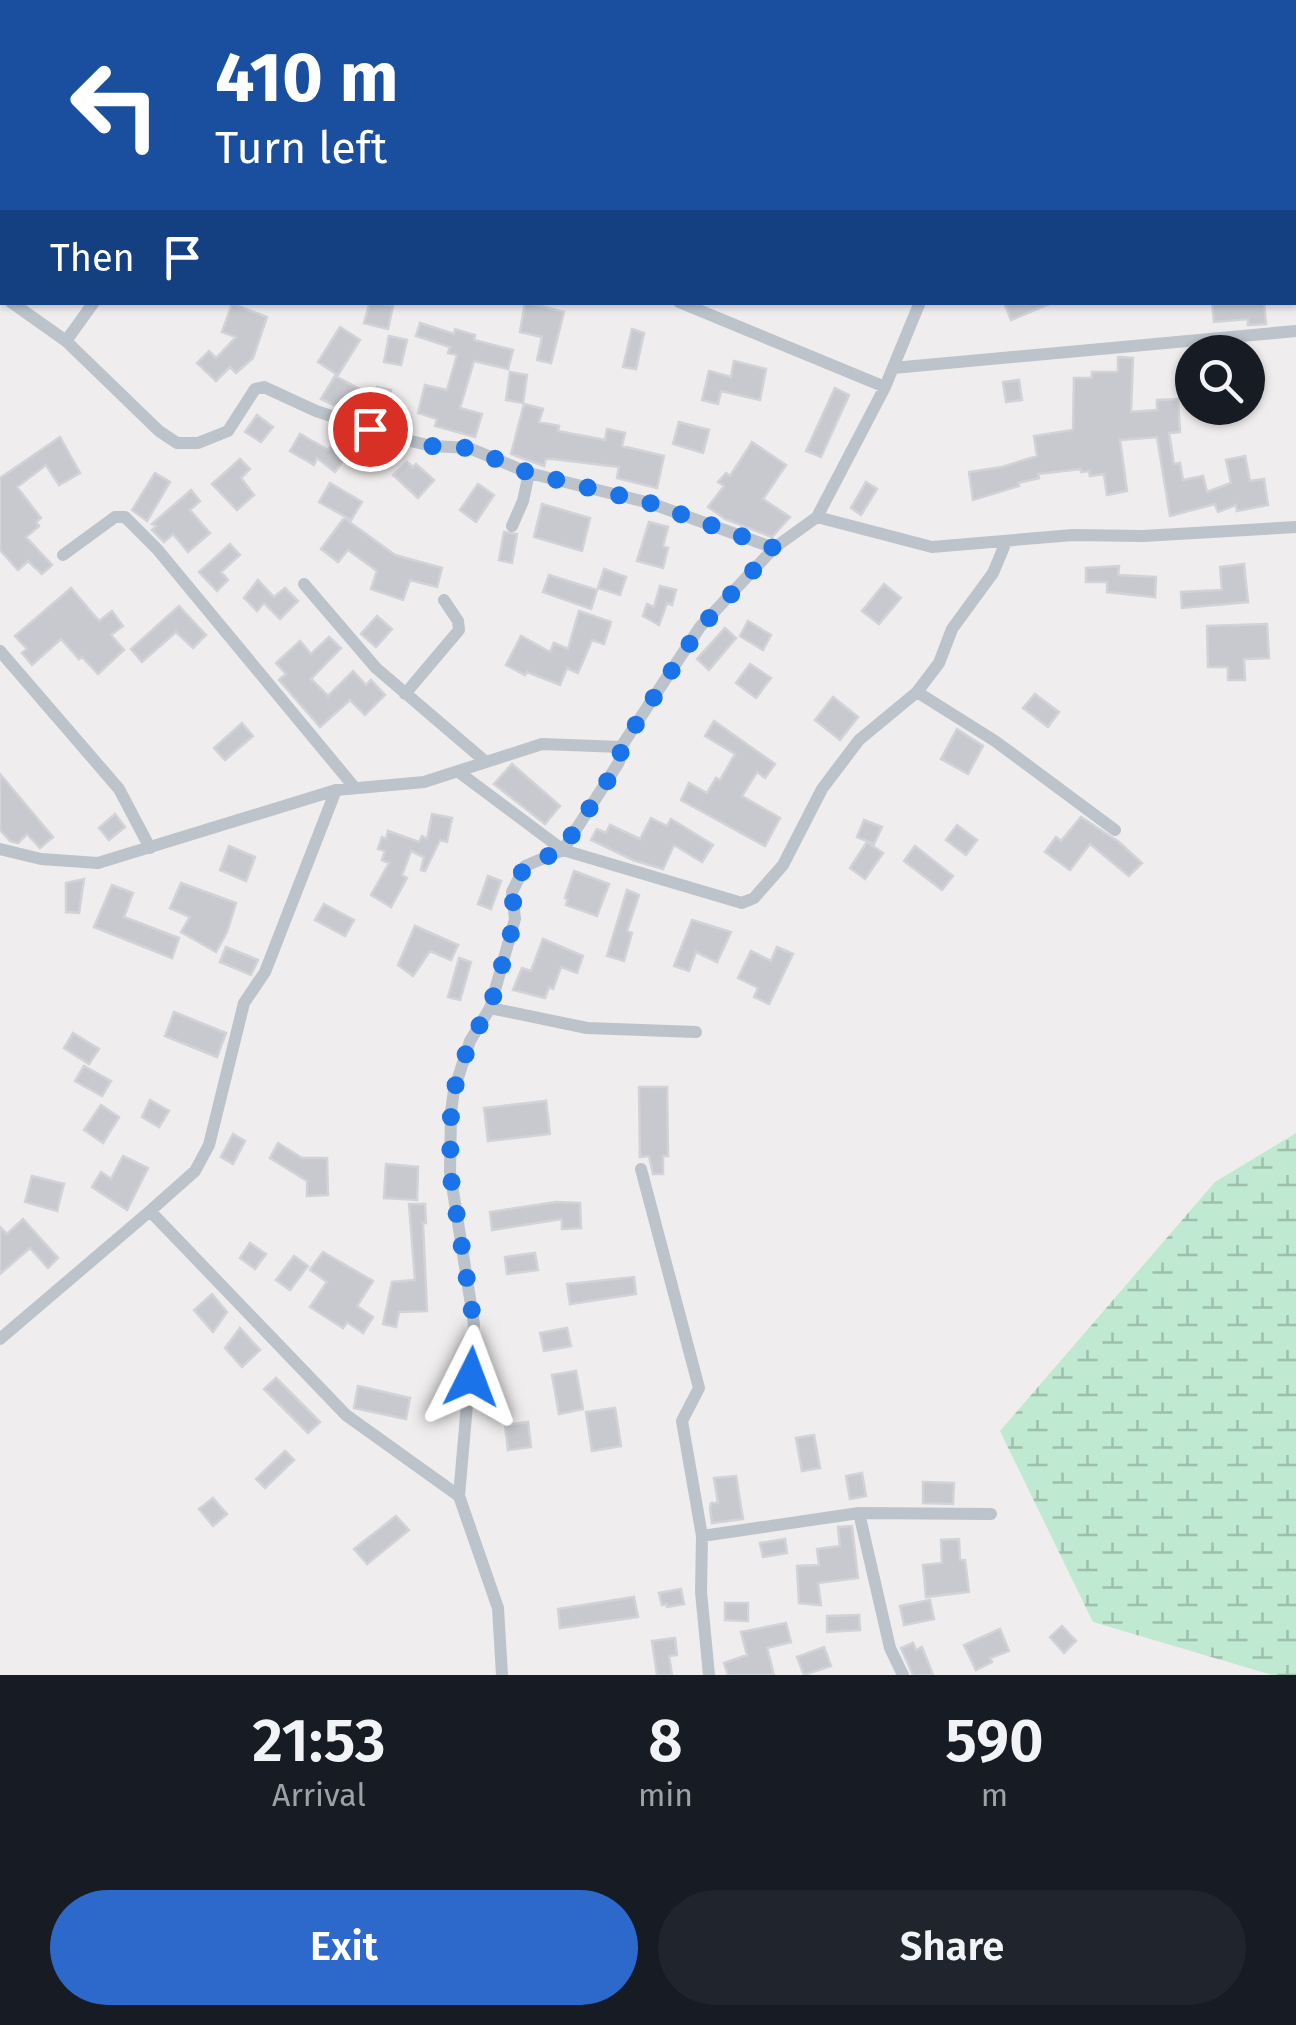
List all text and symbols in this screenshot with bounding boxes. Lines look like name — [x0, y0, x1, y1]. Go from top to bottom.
text: 410 m — [215, 36, 399, 120]
icon: left — [50, 40, 180, 170]
text: Turn left — [215, 121, 387, 175]
icon: arrive — [155, 230, 210, 285]
text: Then — [50, 235, 135, 281]
map controls — [1175, 335, 1265, 425]
button: search — [1175, 335, 1265, 425]
pin — [328, 387, 413, 472]
icon: arrive — [343, 402, 398, 457]
position arrow — [419, 1325, 523, 1429]
text: 21:53 — [252, 1705, 386, 1777]
text: 8 — [648, 1705, 683, 1777]
text: 590 — [945, 1705, 1044, 1777]
text: Arrival — [272, 1776, 366, 1814]
text: min — [638, 1776, 693, 1814]
text: m — [981, 1776, 1008, 1814]
button: Exit — [50, 1890, 638, 2005]
button: Share — [658, 1890, 1246, 2005]

